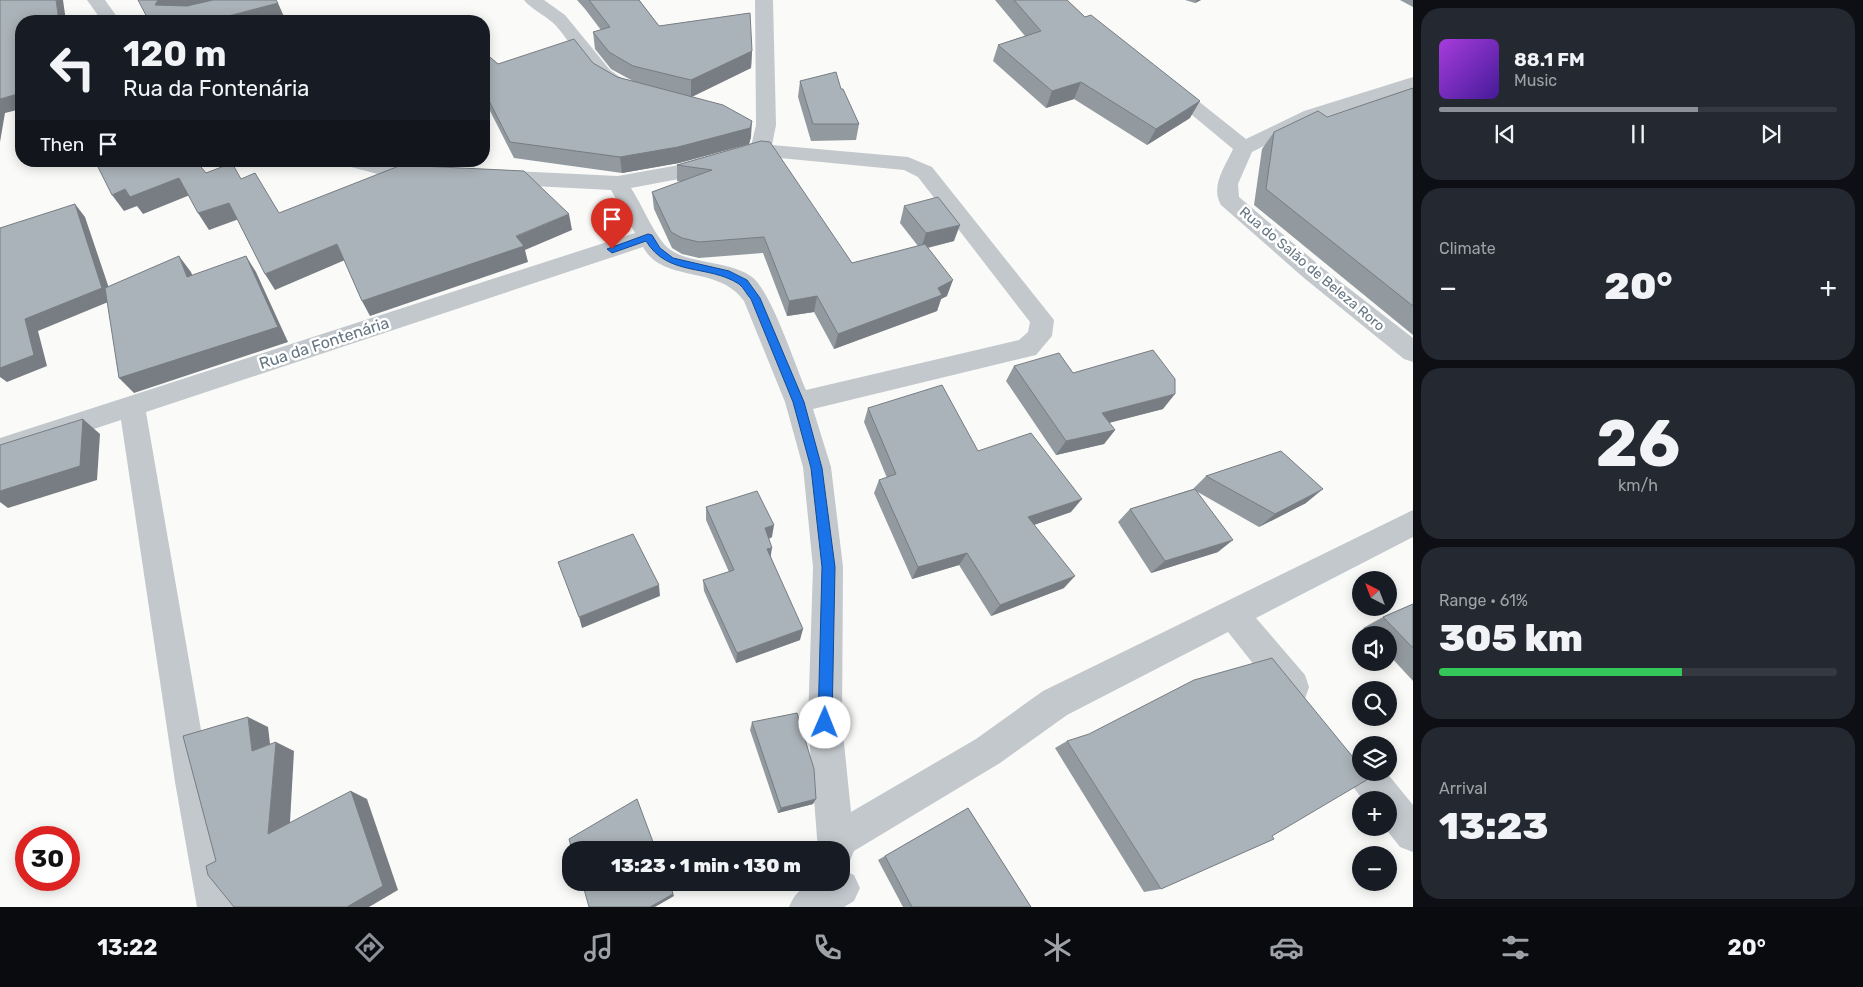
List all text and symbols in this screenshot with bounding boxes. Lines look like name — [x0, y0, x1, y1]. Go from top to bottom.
text: 120 m — [123, 33, 226, 75]
icon: left — [40, 35, 105, 100]
text: 88.1 FM — [1514, 48, 1585, 71]
text: Music — [1514, 71, 1557, 90]
text: Rua da Fontenária — [123, 75, 309, 102]
icon: previous — [1491, 120, 1519, 148]
icon: pause — [1624, 120, 1652, 148]
icon: next — [1757, 120, 1785, 148]
icon: arrive — [94, 130, 122, 158]
text: Then — [40, 133, 84, 156]
pin — [591, 198, 633, 249]
street label: Rua do Salão de Beleza Roro — [1236, 203, 1388, 335]
icon: arrive — [598, 205, 626, 233]
text: Climate — [1439, 239, 1496, 258]
text: 20° — [1604, 263, 1673, 309]
text: − — [1439, 271, 1457, 304]
text: + — [1820, 271, 1837, 304]
street label: Rua da Fontenária — [257, 313, 391, 373]
text: 26 — [1596, 405, 1680, 482]
text: km/h — [1618, 476, 1658, 495]
north arrow — [1352, 571, 1398, 616]
map controls — [1352, 571, 1397, 891]
text: Range · 61% — [1439, 591, 1528, 610]
text: 305 km — [1439, 615, 1583, 661]
button: sound — [1352, 626, 1397, 671]
button: search — [1352, 681, 1397, 726]
position arrow — [798, 696, 850, 748]
button: layers — [1352, 736, 1397, 781]
text: Arrival — [1439, 779, 1487, 798]
button: + — [1352, 791, 1397, 836]
text: 13:23 — [1439, 803, 1548, 849]
speed limit sign: 30 — [15, 826, 80, 891]
button: − — [1352, 846, 1397, 891]
text: 13:23 · 1 min · 130 m — [611, 854, 801, 877]
icon: directions — [352, 930, 387, 965]
icon: music — [581, 930, 616, 965]
icon: phone — [810, 930, 845, 965]
icon: climate — [1040, 930, 1075, 965]
icon: car — [1269, 930, 1304, 965]
icon: filters — [1498, 930, 1533, 965]
text: 13:22 — [97, 934, 158, 961]
text: 20° — [1727, 934, 1766, 961]

